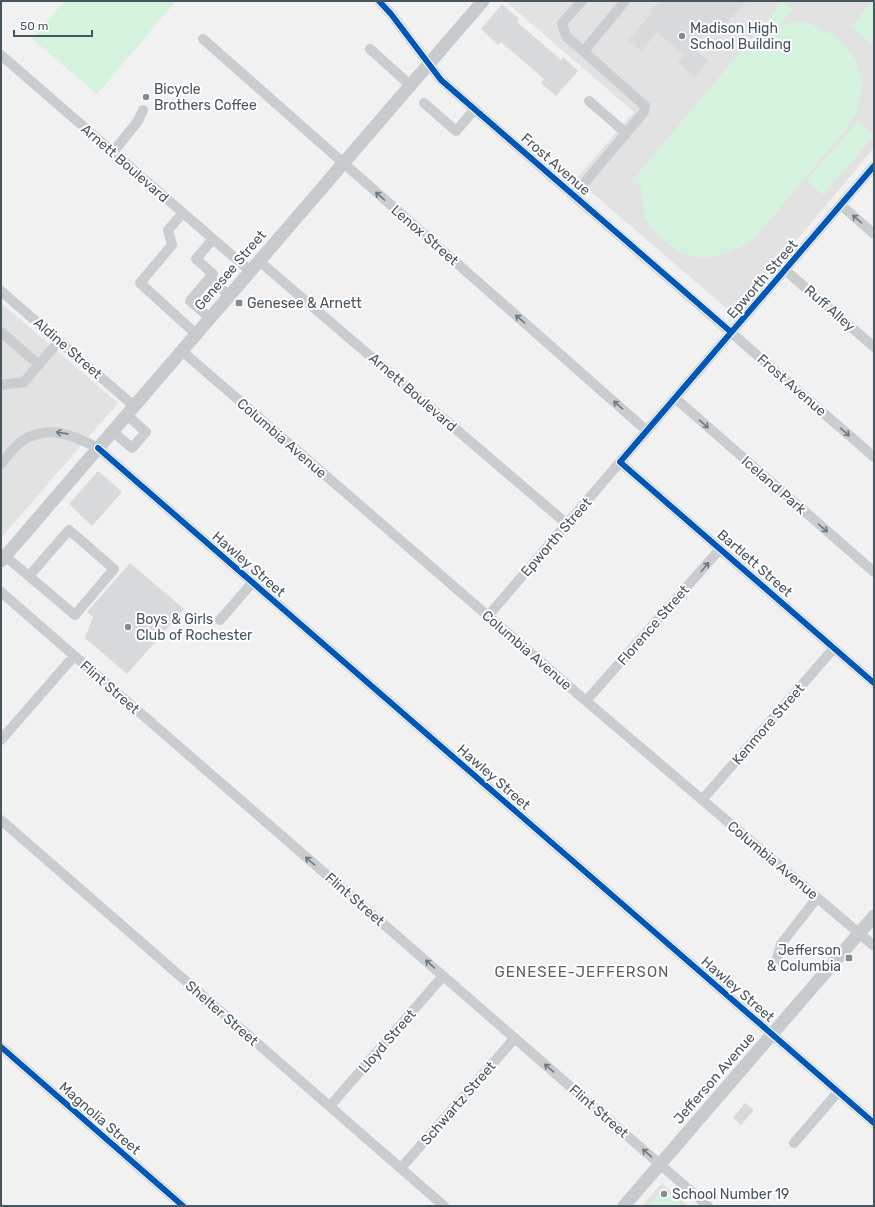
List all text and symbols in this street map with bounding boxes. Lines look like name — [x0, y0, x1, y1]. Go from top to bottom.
scale bar — [14, 12, 92, 38]
text: 50 m — [20, 19, 48, 33]
place label: Madison High School Building — [690, 20, 791, 53]
marker: Madison High School Building — [677, 31, 687, 41]
place label: Bicycle Brothers Coffee — [154, 81, 257, 114]
marker: Bicycle Brothers Coffee — [141, 92, 151, 102]
street label: Arnett Boulevard — [77, 121, 172, 206]
street label: Frost Avenue — [518, 130, 594, 199]
one-way arrow — [375, 192, 386, 201]
street label: Lenox Street — [388, 202, 462, 269]
one-way arrow — [852, 215, 863, 224]
street label: Genesee Street — [191, 226, 270, 314]
street label: Epworth Street — [724, 236, 802, 322]
street label: Ruff Alley — [801, 282, 859, 335]
place label: Genesee & Arnett — [247, 295, 362, 312]
marker: Genesee & Arnett — [234, 298, 244, 308]
street label: Aldine Street — [30, 314, 106, 383]
one-way arrow — [515, 315, 525, 324]
street label: Arnett Boulevard — [365, 350, 460, 435]
street label: Frost Avenue — [754, 351, 830, 420]
street label: Columbia Avenue — [233, 395, 330, 482]
one-way arrow — [613, 401, 623, 410]
one-way arrow — [699, 419, 710, 428]
one-way arrow — [840, 427, 851, 436]
one-way arrow — [56, 429, 69, 437]
street label: Iceland Park — [738, 453, 810, 519]
street label: Epworth Street — [518, 494, 596, 580]
one-way arrow — [818, 523, 829, 532]
street label: Bartlett Street — [714, 526, 796, 601]
street label: Hawley Street — [209, 528, 289, 601]
one-way arrow — [700, 561, 709, 572]
street label: Florence Street — [614, 581, 693, 669]
street label: Columbia Avenue — [478, 607, 575, 694]
place label: Boys & Girls Club of Rochester — [136, 611, 253, 644]
marker: Boys & Girls Club of Rochester — [123, 622, 133, 632]
street label: Flint Street — [77, 657, 143, 718]
street label: Kenmore Street — [729, 680, 809, 768]
street label: Hawley Street — [454, 741, 534, 814]
street label: Columbia Avenue — [724, 817, 822, 903]
one-way arrow — [305, 856, 316, 865]
street label: Flint Street — [322, 869, 388, 930]
place label: Jefferson & Columbia — [767, 942, 841, 975]
street label: Hawley Street — [698, 953, 778, 1026]
marker: Jefferson & Columbia — [844, 953, 854, 963]
one-way arrow — [424, 960, 435, 969]
district label: GENESEE-JEFFERSON — [494, 963, 670, 981]
street label: Shelter Street — [182, 977, 262, 1050]
street label: Lloyd Street — [355, 1006, 420, 1077]
street label: Jefferson Avenue — [670, 1029, 759, 1127]
street label: Schwartz Street — [417, 1058, 500, 1149]
one-way arrow — [544, 1063, 554, 1072]
street label: Magnolia Street — [56, 1078, 144, 1159]
street label: Flint Street — [566, 1081, 632, 1142]
one-way arrow — [642, 1148, 652, 1157]
place label: School Number 19 — [672, 1186, 789, 1203]
marker: School Number 19 — [659, 1189, 669, 1199]

